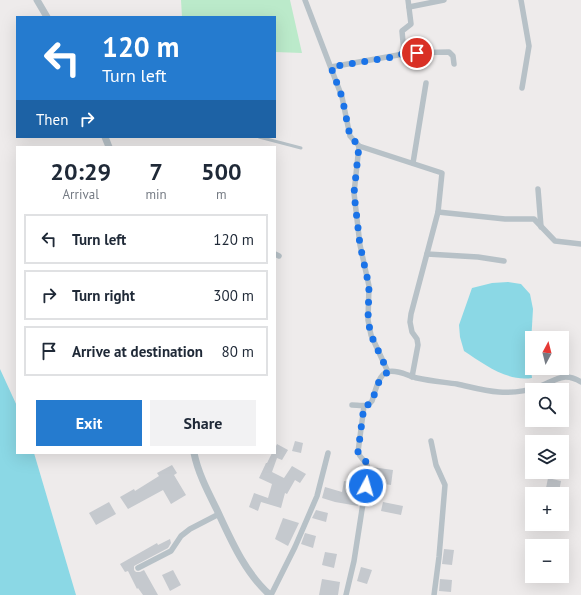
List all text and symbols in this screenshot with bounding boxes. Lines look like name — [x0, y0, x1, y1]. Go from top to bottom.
text: 120 m — [102, 28, 179, 65]
icon: left — [36, 32, 88, 84]
pin — [400, 36, 434, 70]
icon: arrive — [406, 42, 428, 64]
text: Turn left — [102, 64, 167, 87]
icon: right — [76, 108, 98, 130]
text: Then — [36, 110, 68, 129]
text: 20:29 — [50, 156, 111, 187]
text: 7 — [149, 156, 163, 187]
text: 500 — [201, 156, 242, 187]
text: Arrival — [63, 186, 99, 203]
text: min — [145, 186, 167, 203]
text: m — [216, 186, 227, 203]
icon: left — [38, 228, 60, 250]
text: Turn left — [72, 230, 126, 249]
text: 120 m — [213, 230, 254, 249]
icon: right — [38, 284, 60, 306]
text: Turn right — [72, 286, 135, 305]
text: 300 m — [213, 286, 254, 305]
north arrow — [525, 331, 569, 375]
map controls — [525, 331, 569, 583]
icon: arrive — [38, 340, 60, 362]
text: Arrive at destination — [72, 342, 203, 361]
text: 80 m — [221, 342, 254, 361]
button: search — [525, 383, 569, 427]
button: Exit — [36, 400, 142, 446]
button: Share — [150, 400, 256, 446]
button: layers — [525, 435, 569, 479]
position arrow — [345, 465, 387, 507]
button: + — [525, 487, 569, 531]
button: − — [525, 539, 569, 583]

